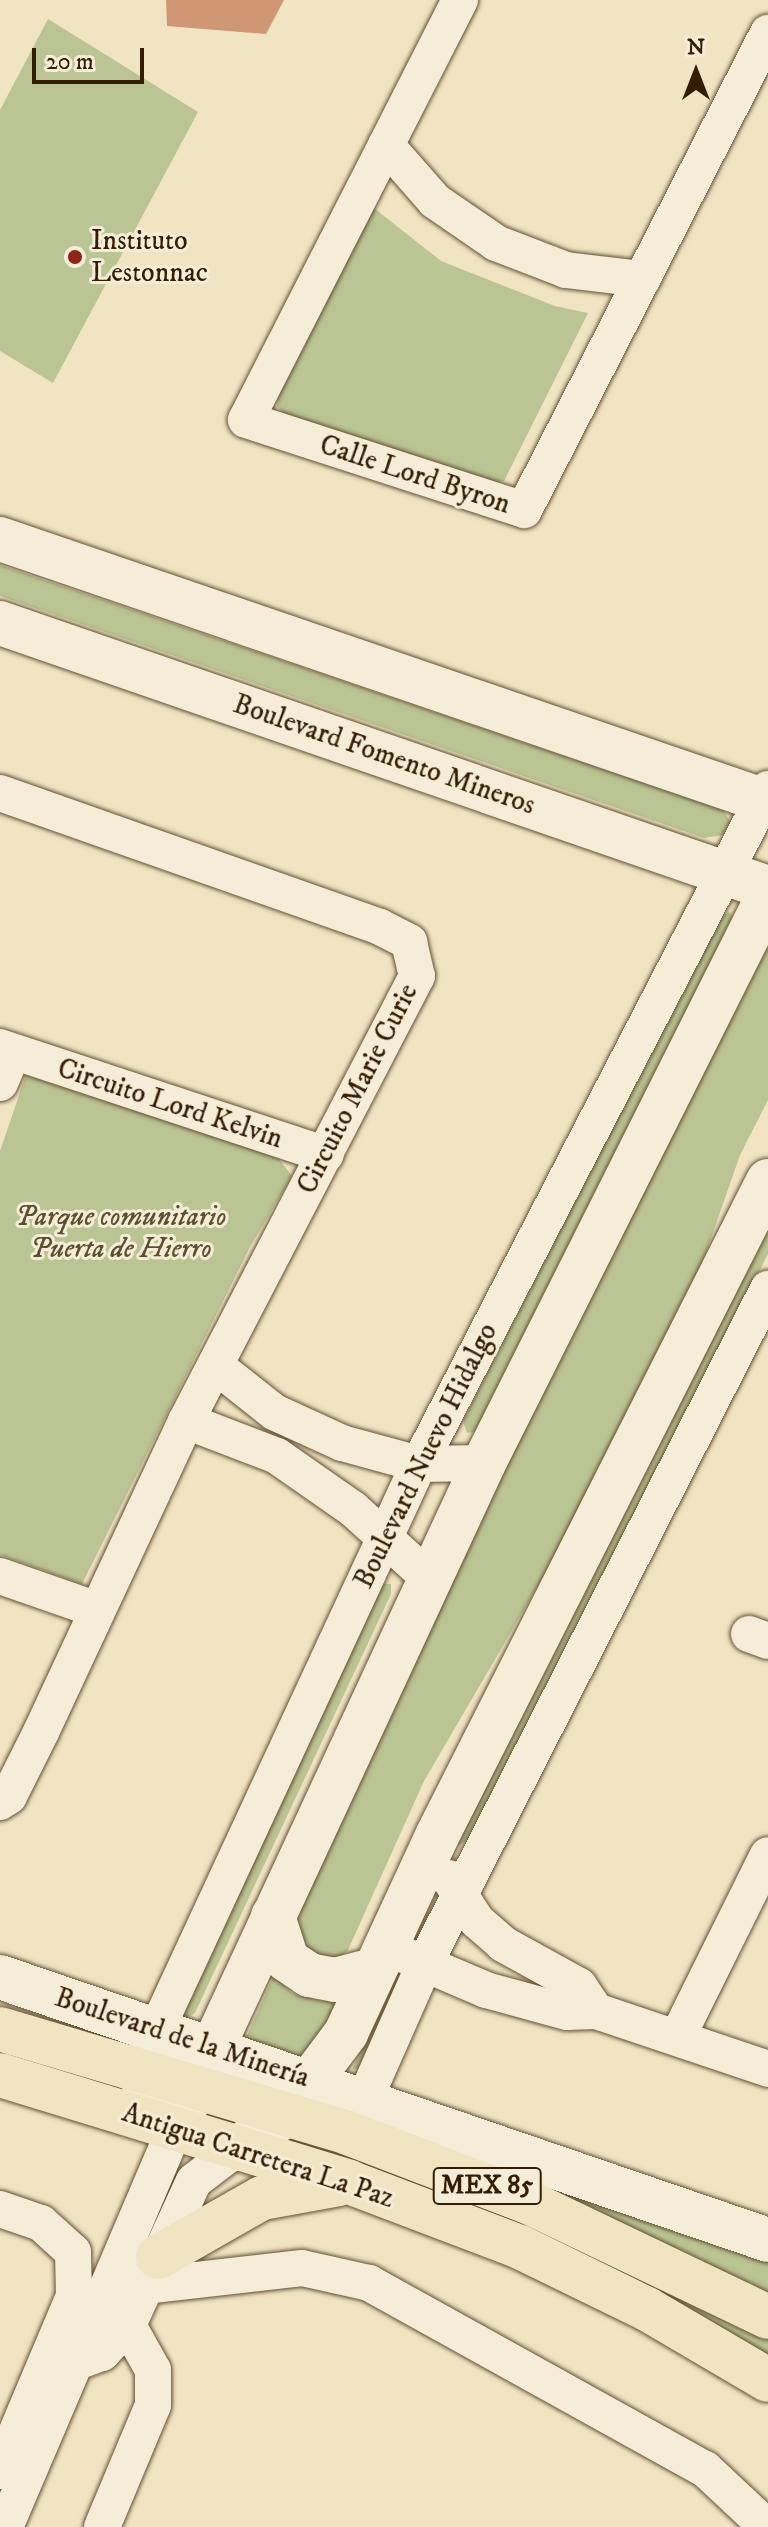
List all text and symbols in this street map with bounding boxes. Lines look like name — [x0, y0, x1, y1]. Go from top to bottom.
scale bar — [36, 32, 148, 82]
north arrow — [656, 32, 736, 112]
text: N — [687, 34, 705, 61]
text: 20 m — [46, 47, 94, 77]
place label: Instituto Lestonnac — [91, 224, 208, 290]
marker: Instituto Lestonnac — [66, 248, 84, 266]
street label: Calle Lord Byron — [315, 428, 515, 522]
street label: Boulevard Fomento Mineros — [229, 688, 539, 822]
street label: Circuito Marie Curie — [291, 978, 425, 1200]
street label: Circuito Lord Kelvin — [53, 1052, 287, 1156]
park label: Parque comunitario Puerta de Hierro — [16, 1200, 226, 1266]
street label: Boulevard Nuevo Hidalgo — [347, 1318, 505, 1594]
street label: Boulevard de la Minería — [50, 1981, 314, 2095]
street label: Antigua Carretera La Paz — [118, 2096, 398, 2216]
road number: MEX 85 — [431, 2164, 543, 2208]

